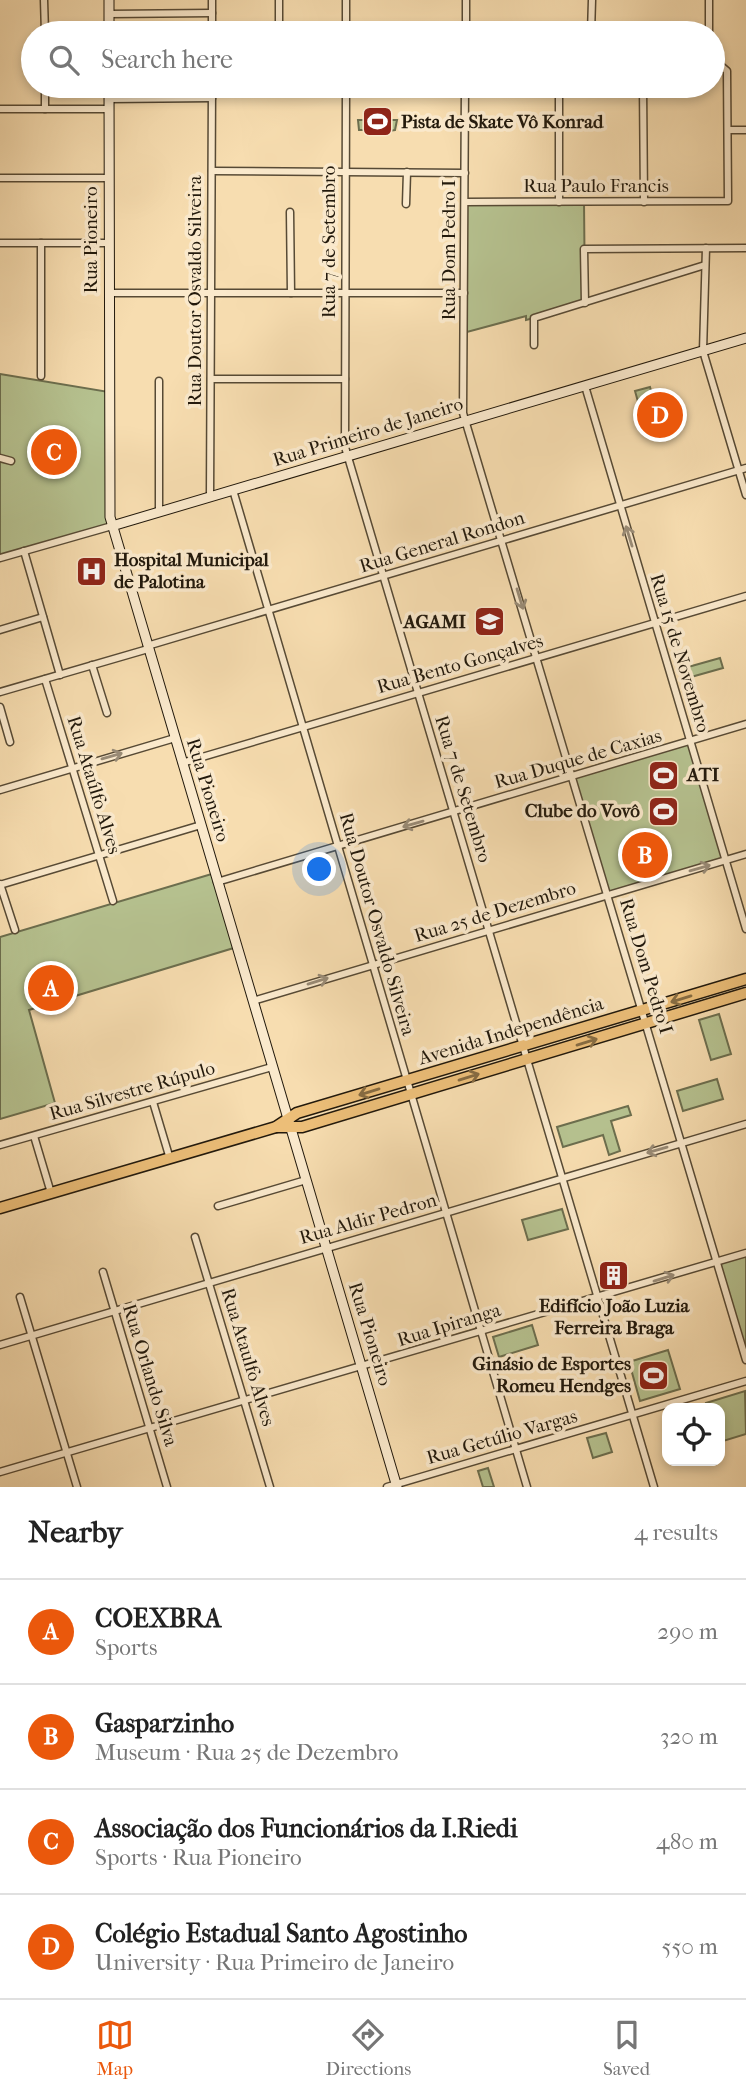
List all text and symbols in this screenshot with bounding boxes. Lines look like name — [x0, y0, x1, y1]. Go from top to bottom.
search box — [21, 21, 725, 98]
icon: search — [45, 41, 83, 79]
text: Search here — [101, 44, 233, 75]
sports icon: Pista de Skate Vô Konrad — [361, 105, 395, 139]
place label: Pista de Skate Vô Konrad — [401, 111, 604, 133]
street label: Rua 7 de Setembro — [318, 165, 340, 318]
street label: Rua Doutor Osvaldo Silveira — [184, 175, 206, 406]
street label: Rua Paulo Francis — [523, 175, 669, 197]
street label: Rua Dom Pedro I — [438, 180, 460, 320]
street label: Rua Pioneiro — [80, 186, 102, 294]
pin: D — [637, 389, 683, 441]
street label: Rua Primeiro de Janeiro — [270, 393, 466, 471]
pin: C — [31, 426, 77, 478]
street label: Rua General Rondon — [357, 506, 527, 578]
one-way arrow — [622, 525, 635, 547]
place label: Hospital Municipal de Palotina — [114, 549, 270, 593]
hospital icon: Hospital Municipal de Palotina — [74, 554, 108, 588]
street label: Rua 15 de Novembro — [645, 571, 715, 735]
one-way arrow — [514, 588, 527, 610]
school or university icon: AGAMI — [472, 605, 506, 639]
place label: AGAMI — [403, 611, 467, 633]
street label: Rua Bento Gonçalves — [374, 630, 546, 698]
street label: Rua Ataúlfo Alves — [63, 713, 125, 857]
street label: Rua 7 de Setembro — [430, 713, 496, 866]
street label: Rua Duque de Caxias — [492, 725, 664, 793]
street label: Rua Pioneiro — [182, 736, 234, 845]
one-way arrow — [101, 749, 123, 762]
sports icon: ATI — [647, 758, 681, 792]
place label: ATI — [686, 764, 720, 786]
sports icon: Clube do Vovô — [646, 794, 680, 828]
place label: Clube do Vovô — [525, 800, 640, 822]
street label: Rua Doutor Osvaldo Silveira — [335, 810, 419, 1038]
one-way arrow — [403, 818, 425, 831]
pin: B — [622, 829, 668, 881]
your location — [302, 852, 336, 886]
one-way arrow — [689, 860, 711, 873]
street label: Rua 25 de Dezembro — [412, 877, 579, 947]
street label: Rua Dom Pedro I — [615, 895, 677, 1037]
pin: A — [28, 962, 74, 1014]
one-way arrow — [307, 974, 329, 987]
street label: Avenida Independência — [415, 992, 606, 1070]
one-way arrow — [670, 993, 692, 1006]
one-way arrow — [576, 1034, 598, 1047]
street label: Rua Silvestre Rúpulo — [47, 1057, 218, 1125]
one-way arrow — [458, 1070, 480, 1083]
one-way arrow — [358, 1086, 380, 1099]
one-way arrow — [646, 1145, 668, 1158]
street label: Rua Aldir Pedron — [297, 1189, 439, 1249]
building icon: Edifício João Luzia Ferreira Braga — [597, 1258, 631, 1292]
one-way arrow — [653, 1270, 675, 1283]
street label: Rua Pioneiro — [344, 1280, 396, 1389]
street label: Rua Ataulfo Alves — [217, 1285, 279, 1429]
place label: Edifício João Luzia Ferreira Braga — [539, 1295, 691, 1339]
street label: Rua Ipiranga — [395, 1299, 504, 1351]
street label: Rua Orlando Silva — [118, 1301, 182, 1449]
place label: Ginásio de Esportes Romeu Hendges — [472, 1353, 631, 1397]
sports icon: Ginásio de Esportes Romeu Hendges — [637, 1358, 671, 1392]
map controls — [662, 1403, 725, 1466]
button: locate — [662, 1403, 725, 1466]
street label: Rua Getúlio Vargas — [424, 1405, 580, 1469]
text: Nearby — [28, 1515, 123, 1550]
text: 4 results — [634, 1519, 718, 1546]
text: COEXBRA — [95, 1603, 221, 1634]
text: A — [44, 1618, 58, 1645]
text: 290 m — [657, 1618, 718, 1645]
text: Sports — [95, 1634, 157, 1661]
text: Gasparzinho — [95, 1708, 234, 1739]
text: B — [44, 1723, 58, 1750]
text: 320 m — [660, 1723, 718, 1750]
text: Museum · Rua 25 de Dezembro — [95, 1739, 398, 1766]
text: Associação dos Funcionários da I.Riedi — [95, 1813, 518, 1844]
text: C — [43, 1828, 59, 1855]
text: 480 m — [656, 1828, 718, 1855]
text: Sports · Rua Pioneiro — [95, 1844, 302, 1871]
text: Colégio Estadual Santo Agostinho — [95, 1918, 468, 1949]
text: D — [42, 1933, 60, 1960]
text: 550 m — [662, 1933, 718, 1960]
text: University · Rua Primeiro de Janeiro — [95, 1949, 454, 1976]
tab: Map — [96, 2016, 134, 2080]
tab: Directions — [326, 2016, 411, 2080]
tab: Saved — [603, 2016, 650, 2080]

